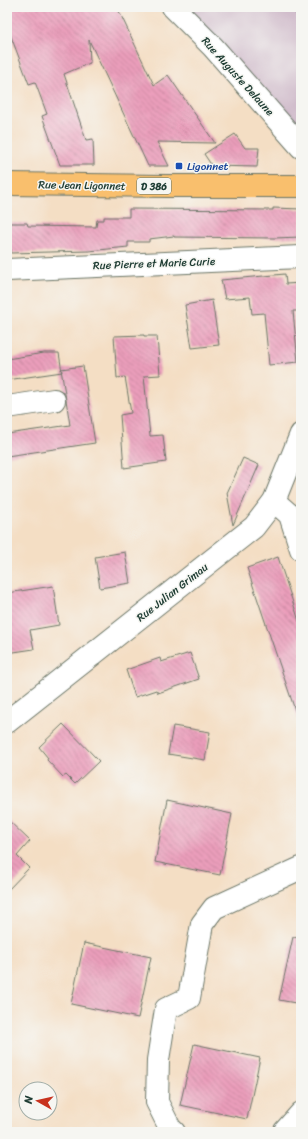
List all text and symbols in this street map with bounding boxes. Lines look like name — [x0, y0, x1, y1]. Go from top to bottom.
street label: Rue Auguste Delaune — [197, 32, 279, 121]
place label: Ligonnet — [187, 157, 228, 176]
marker: Ligonnet — [174, 161, 184, 171]
street label: Rue Jean Ligonnet — [38, 175, 126, 196]
road number: D 386 — [137, 178, 171, 194]
street label: Rue Pierre et Marie Curie — [93, 252, 216, 275]
street label: Rue Julian Grimau — [132, 558, 212, 627]
north arrow — [18, 1081, 58, 1121]
text: N — [19, 1094, 39, 1106]

